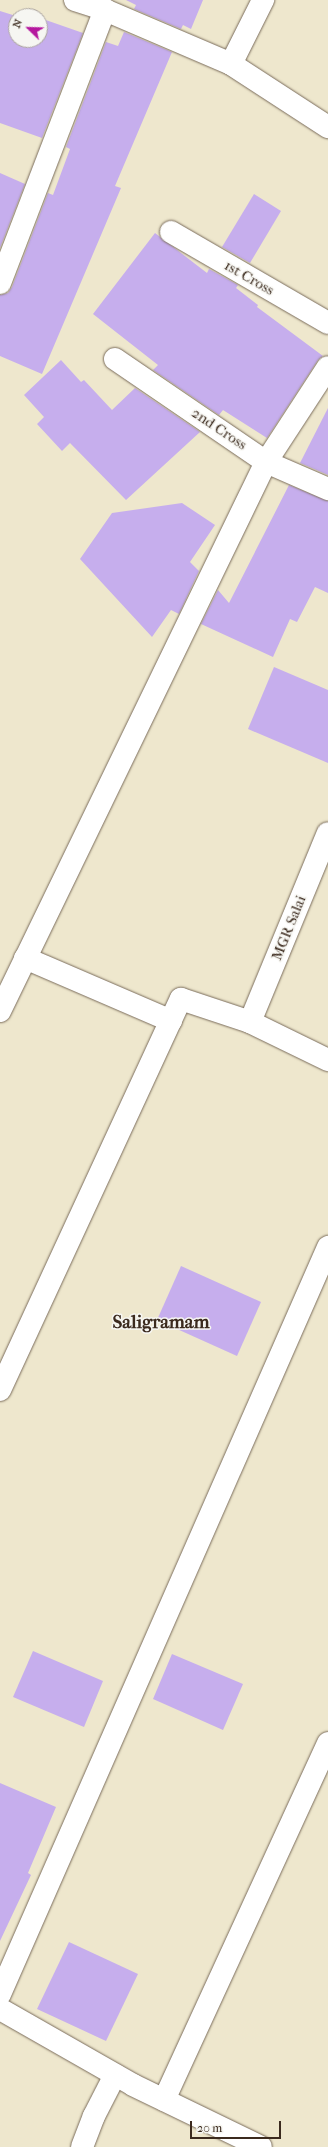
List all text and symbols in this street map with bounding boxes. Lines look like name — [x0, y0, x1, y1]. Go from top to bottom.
north arrow — [8, 8, 48, 48]
text: N — [10, 17, 25, 30]
street label: 1st Cross — [221, 257, 277, 299]
street label: 2nd Cross — [188, 404, 250, 454]
street label: MGR Salai — [268, 893, 310, 963]
district label: Saligramam — [113, 1312, 209, 1334]
scale bar — [192, 2113, 283, 2139]
text: 20 m — [197, 2121, 222, 2135]

